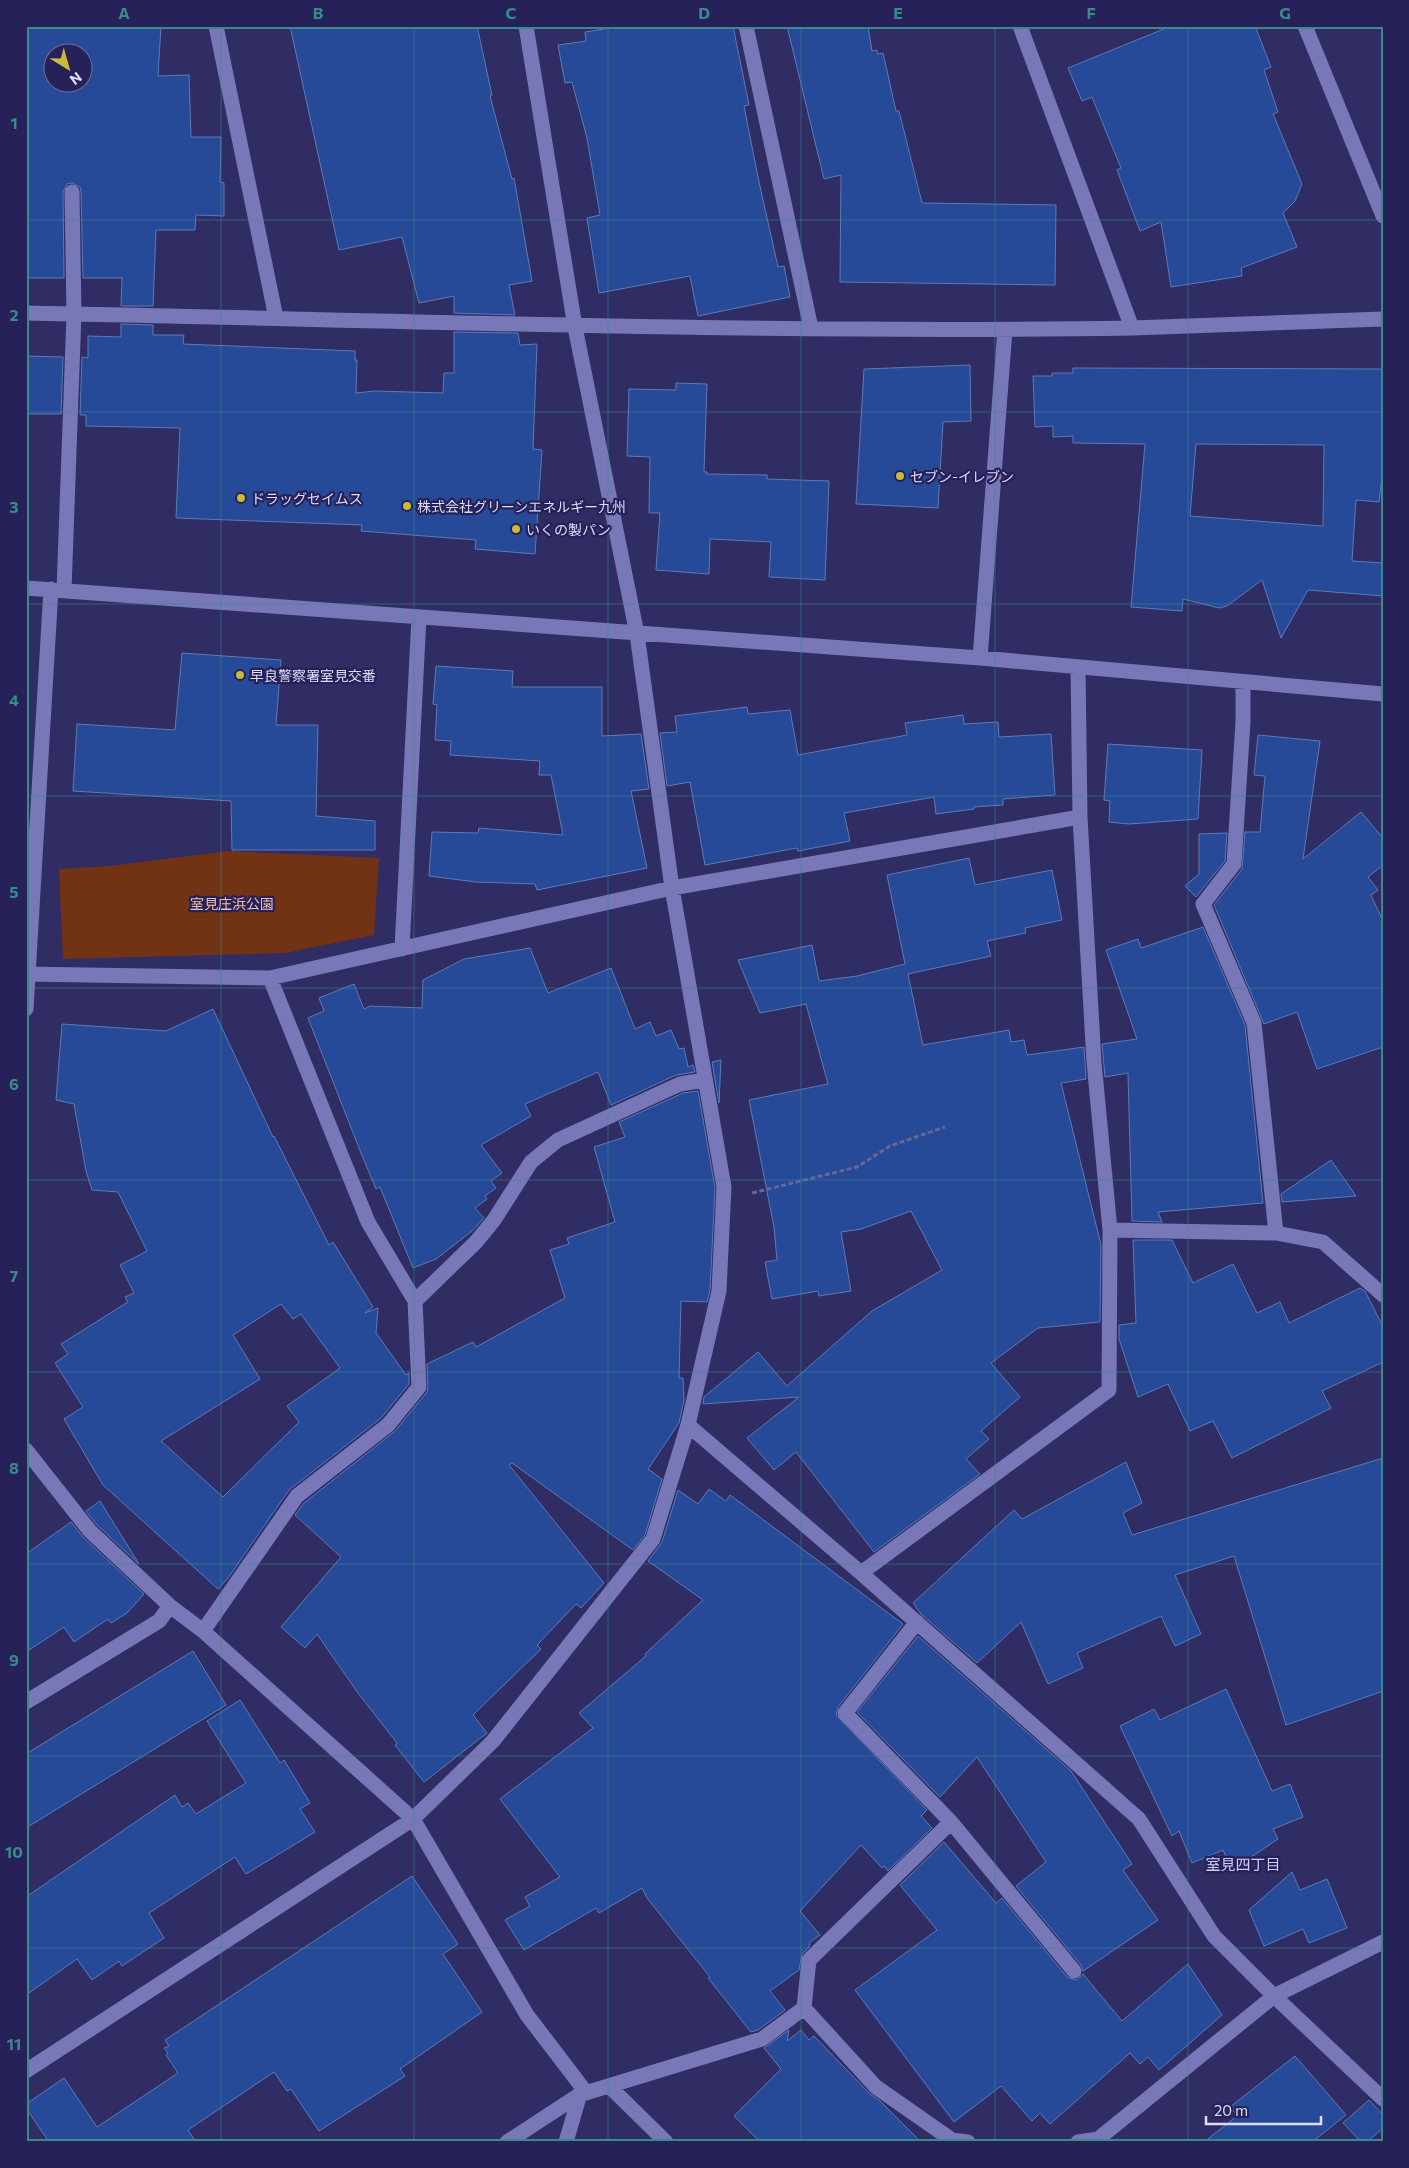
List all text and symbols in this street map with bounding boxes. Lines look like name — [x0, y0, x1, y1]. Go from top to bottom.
text: A — [118, 3, 130, 22]
text: B — [313, 3, 324, 22]
text: C — [506, 3, 517, 22]
text: D — [698, 3, 710, 22]
text: E — [893, 3, 903, 22]
text: F — [1086, 3, 1096, 22]
text: G — [1279, 3, 1291, 22]
north arrow — [42, 42, 92, 92]
text: N — [67, 69, 85, 89]
text: 1 — [10, 113, 18, 132]
text: 2 — [9, 305, 19, 324]
place label: セブン-イレブン — [910, 468, 1014, 485]
marker: セブン-イレブン — [894, 470, 906, 482]
place label: ドラッグセイムス — [251, 490, 363, 507]
marker: ドラッグセイムス — [235, 492, 247, 504]
text: 3 — [9, 497, 19, 516]
place label: 株式会社グリーンエネルギー九州 — [417, 498, 626, 515]
marker: 株式会社グリーンエネルギー九州 — [401, 500, 413, 512]
place label: いくの製パン — [526, 521, 611, 538]
marker: いくの製パン — [510, 523, 522, 535]
place label: 早良警察署室見交番 — [250, 667, 376, 684]
marker: 早良警察署室見交番 — [234, 669, 246, 681]
text: 4 — [9, 690, 19, 709]
text: 5 — [9, 882, 19, 901]
park label: 室見庄浜公園 — [190, 895, 274, 912]
text: 6 — [9, 1074, 19, 1093]
text: 7 — [10, 1266, 19, 1285]
text: 8 — [9, 1458, 19, 1477]
text: 9 — [9, 1650, 19, 1669]
text: 10 — [5, 1842, 23, 1861]
district label: 室見四丁目 — [1205, 1855, 1281, 1873]
text: 11 — [7, 2034, 21, 2053]
scale bar — [1206, 2093, 1322, 2125]
text: 20 m — [1214, 2101, 1248, 2119]

